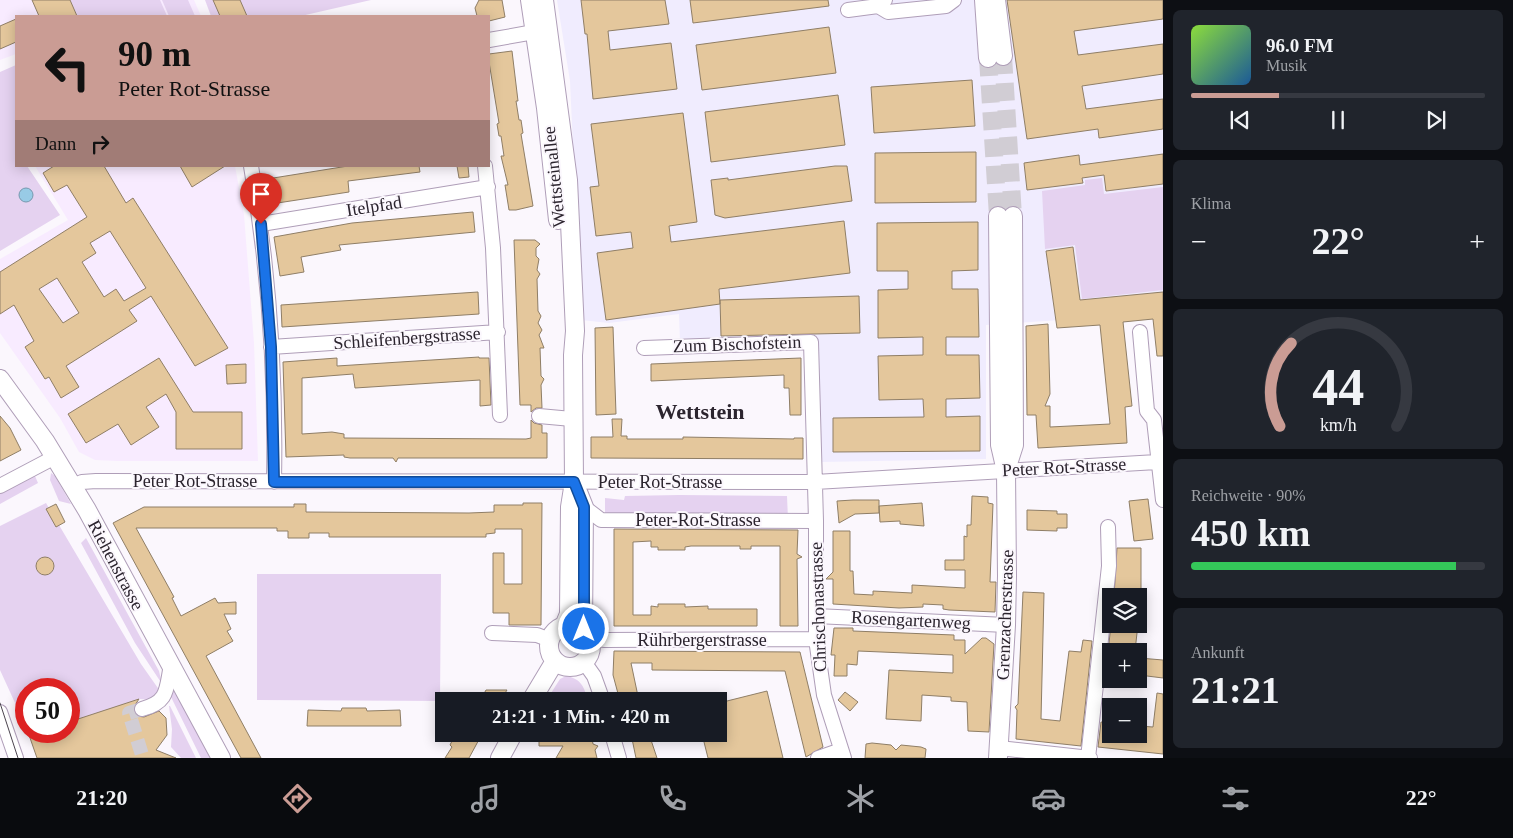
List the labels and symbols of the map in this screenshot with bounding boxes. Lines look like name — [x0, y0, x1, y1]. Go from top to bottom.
street label: Wettsteinallee — [539, 125, 569, 229]
pin — [240, 173, 282, 224]
street label: Itelpfad — [345, 192, 403, 220]
street label: Schleifenbergstrasse — [333, 323, 481, 353]
street label: Zum Bischofstein — [672, 332, 802, 356]
district label: Wettstein — [655, 399, 745, 424]
street label: Peter Rot-Strasse — [1001, 454, 1127, 480]
street label: Peter Rot-Strasse — [133, 471, 257, 491]
street label: Peter Rot-Strasse — [598, 472, 722, 492]
street label: Peter-Rot-Strasse — [635, 510, 761, 530]
street label: Riehenstrasse — [84, 517, 148, 613]
street label: Chrischonastrasse — [806, 542, 830, 672]
street label: Grenzacherstrasse — [993, 549, 1017, 681]
position arrow — [557, 602, 609, 654]
street label: Rosengartenweg — [851, 607, 971, 633]
street label: Rührbergerstrasse — [637, 630, 767, 650]
speed limit sign: 50 — [15, 678, 80, 743]

